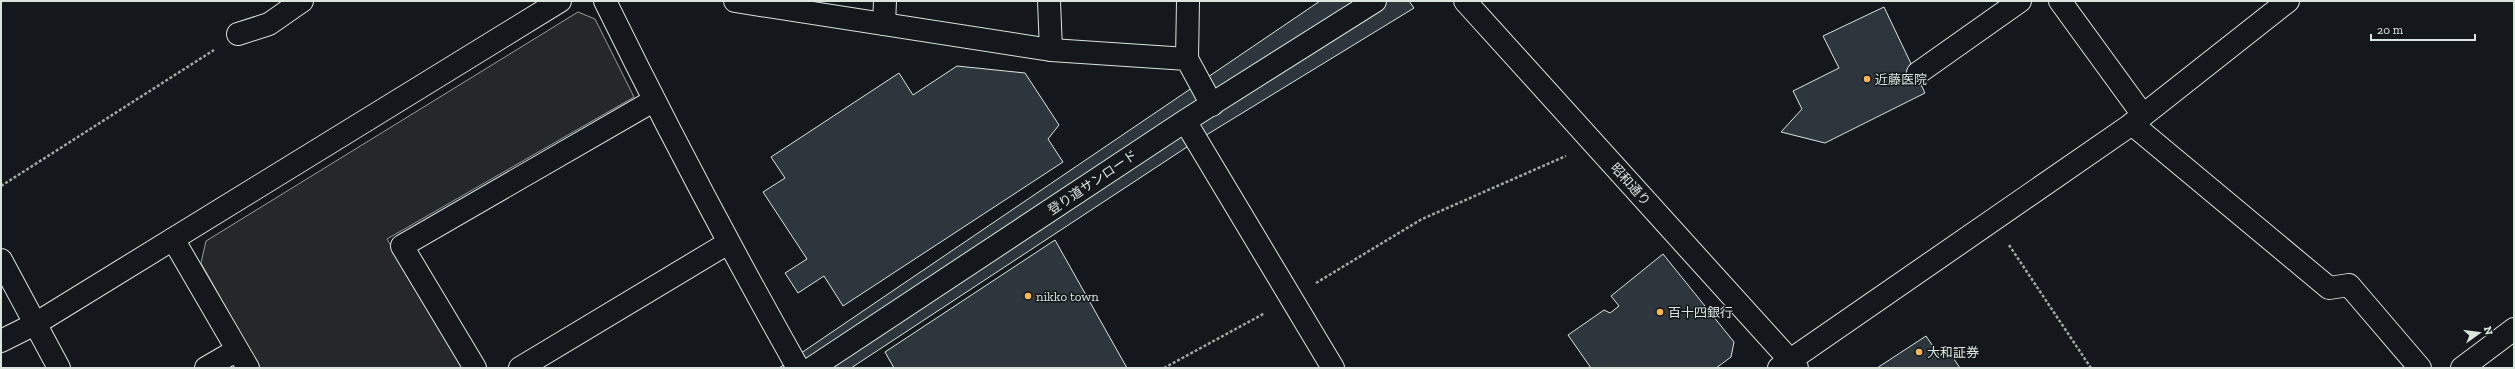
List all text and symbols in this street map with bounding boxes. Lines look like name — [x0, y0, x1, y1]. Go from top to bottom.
scale bar — [2371, 16, 2475, 42]
text: 20 m — [2377, 23, 2404, 37]
place label: 近藤医院 — [1875, 72, 1927, 87]
marker: 近藤医院 — [1862, 74, 1872, 84]
street label: 登り道サンロード — [1045, 147, 1140, 218]
street label: 昭和通り — [1608, 160, 1654, 209]
place label: nikko town — [1036, 289, 1099, 304]
marker: nikko town — [1023, 291, 1033, 301]
place label: 百十四銀行 — [1668, 305, 1733, 320]
marker: 百十四銀行 — [1655, 307, 1665, 317]
north arrow — [2459, 313, 2499, 353]
text: N — [2481, 325, 2496, 337]
place label: 大和証券 — [1927, 345, 1979, 360]
marker: 大和証券 — [1914, 347, 1924, 357]

